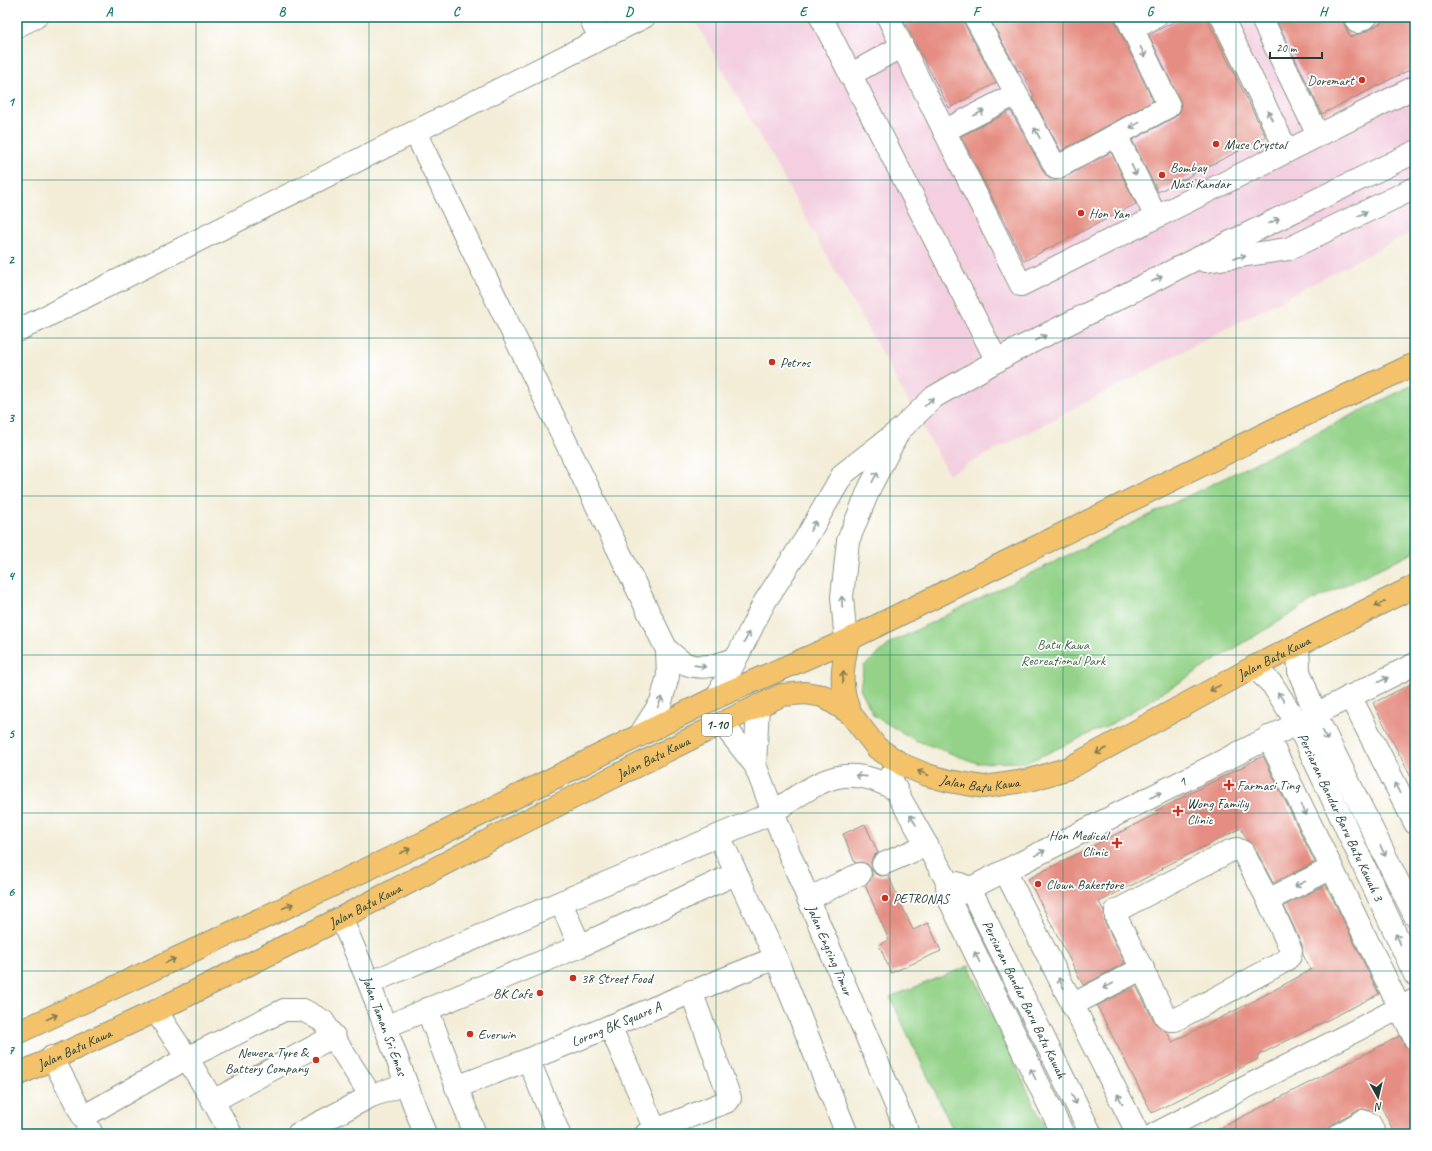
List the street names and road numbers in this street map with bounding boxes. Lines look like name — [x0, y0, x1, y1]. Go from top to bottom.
street label: Jalan Batu Kawa — [1233, 631, 1314, 684]
road number: 1-10 — [702, 714, 732, 736]
street label: Persiaran Bandar Baru Batu Kawah 3 — [1294, 730, 1388, 905]
street label: Jalan Batu Kawa — [613, 732, 694, 783]
street label: Jalan Batu Kawa — [938, 770, 1022, 796]
street label: 1 — [1175, 772, 1189, 790]
street label: Jalan Batu Kawa — [325, 879, 405, 932]
street label: Jalan Engsing Timur — [803, 901, 857, 999]
street label: Persiaran Bandar Baru Batu Kawah — [979, 918, 1071, 1082]
street label: Jalan Taman Sri Emas — [358, 972, 411, 1079]
street label: Lorong BK Square A — [569, 997, 664, 1050]
street label: Jalan Batu Kawa — [34, 1024, 115, 1073]

